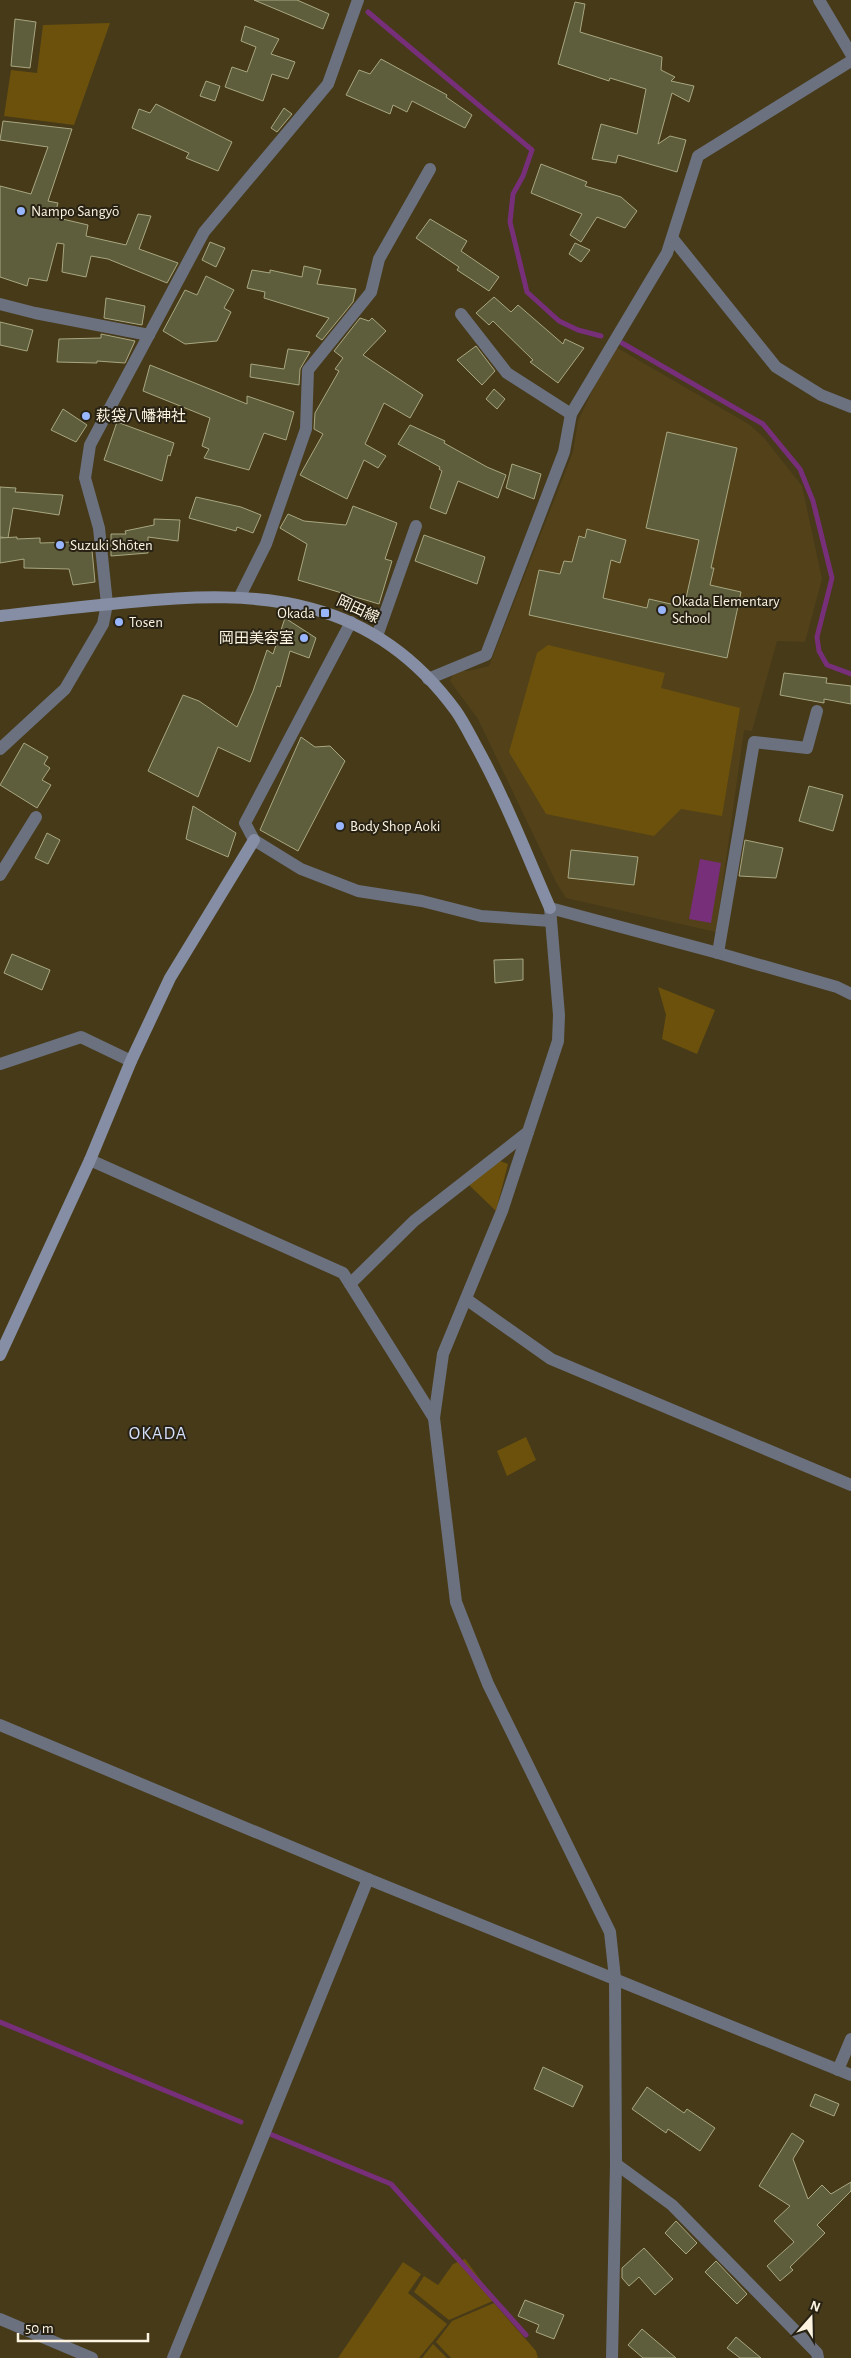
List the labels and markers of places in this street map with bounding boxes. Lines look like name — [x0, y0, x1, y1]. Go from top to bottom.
place label: Nampo Sangyō — [31, 204, 119, 219]
marker: Nampo Sangyō — [15, 205, 27, 217]
place label: 萩袋八幡神社 — [96, 407, 186, 424]
marker: 萩袋八幡神社 — [80, 410, 92, 422]
place label: Suzuki Shōten — [70, 538, 153, 553]
marker: Suzuki Shōten — [54, 539, 66, 551]
place label: Okada Elementary School — [672, 594, 780, 626]
marker: Okada Elementary School — [656, 604, 668, 616]
place label: Okada — [277, 606, 315, 621]
marker: Okada — [319, 607, 331, 619]
place label: Tosen — [129, 615, 163, 630]
marker: Tosen — [113, 616, 125, 628]
place label: 岡田美容室 — [219, 630, 294, 646]
marker: 岡田美容室 — [298, 632, 310, 644]
place label: Body Shop Aoki — [350, 819, 440, 834]
marker: Body Shop Aoki — [334, 820, 346, 832]

